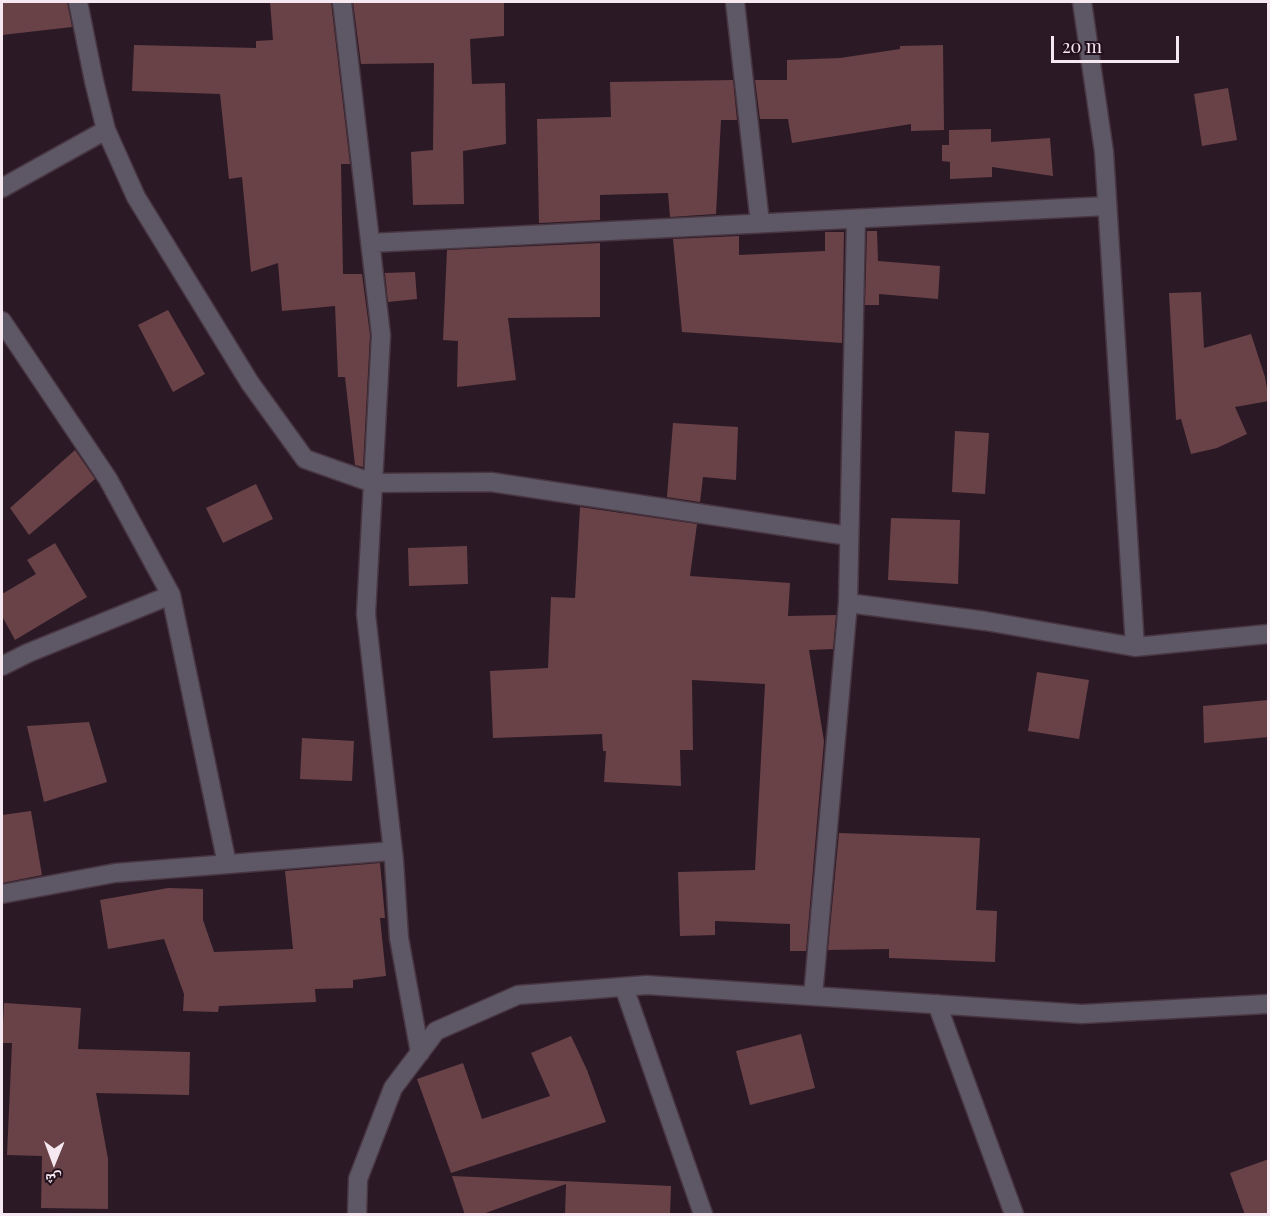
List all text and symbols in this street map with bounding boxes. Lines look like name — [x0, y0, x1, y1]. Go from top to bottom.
scale bar — [1054, 24, 1182, 62]
text: 20 m — [1062, 34, 1102, 58]
north arrow — [24, 1132, 84, 1192]
text: ش — [45, 1170, 62, 1191]

